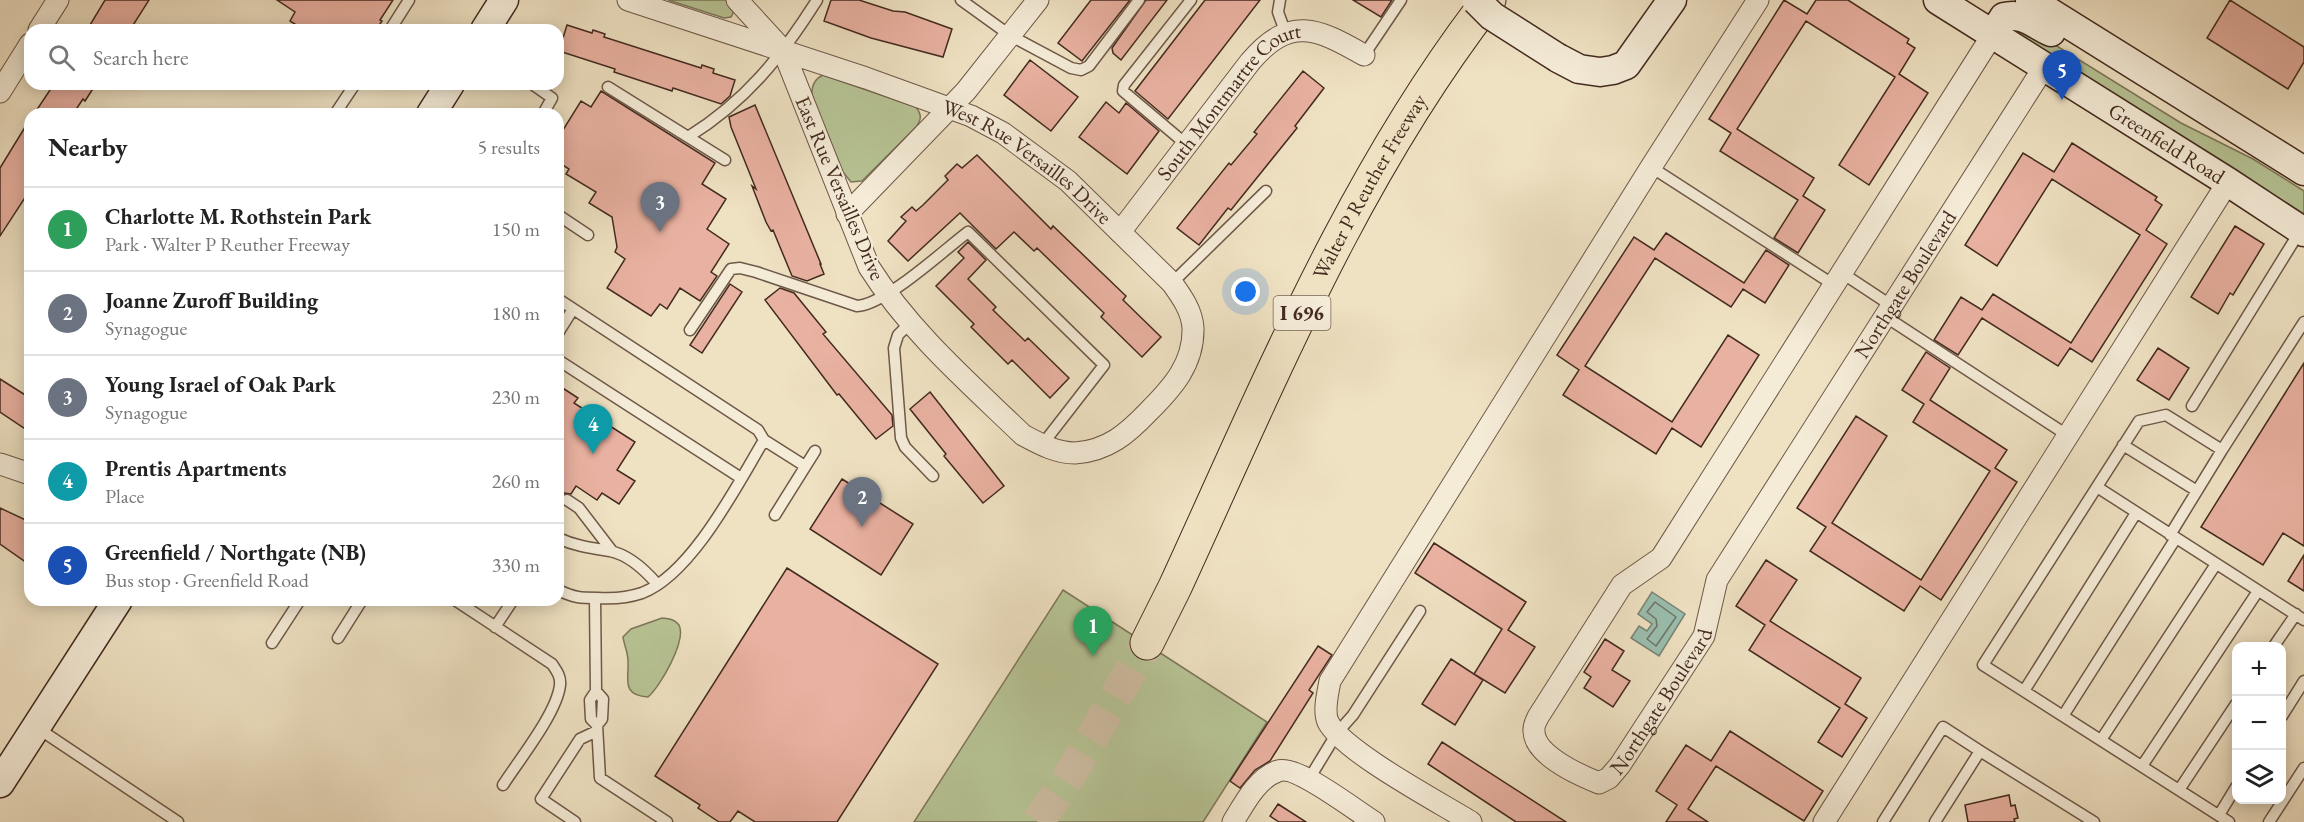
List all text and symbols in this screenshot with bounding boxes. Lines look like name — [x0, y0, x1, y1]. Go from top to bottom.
street label: South Montmartre Court — [1150, 17, 1303, 186]
search box — [24, 24, 564, 90]
icon: search — [45, 41, 78, 74]
text: Search here — [93, 43, 188, 72]
pin: 5 — [2042, 51, 2082, 100]
street label: Walter P Reuther Freeway — [1306, 88, 1433, 284]
street label: East Rue Versailles Drive — [789, 92, 891, 284]
street label: West Rue Versailles Drive — [939, 93, 1118, 230]
street label: Greenfield Road — [2104, 96, 2231, 190]
text: Nearby — [48, 130, 128, 164]
text: 5 results — [477, 134, 540, 160]
pin: 3 — [640, 182, 680, 232]
text: Charlotte M. Rothstein Park — [105, 202, 371, 231]
street label: Northgate Boulevard — [1848, 205, 1962, 363]
text: 1 — [62, 216, 73, 242]
text: 150 m — [492, 216, 540, 242]
text: Park · Walter P Reuther Freeway — [105, 231, 350, 257]
your location — [1231, 277, 1260, 306]
text: Joanne Zuroff Building — [105, 286, 318, 315]
road number: I 696 — [1274, 296, 1330, 330]
text: 2 — [62, 300, 73, 326]
text: 180 m — [492, 300, 540, 326]
text: Synagogue — [105, 315, 187, 341]
text: Young Israel of Oak Park — [105, 370, 336, 399]
text: 3 — [62, 384, 73, 410]
text: 230 m — [492, 384, 540, 410]
text: Synagogue — [105, 399, 187, 425]
pin: 4 — [574, 404, 612, 454]
text: Prentis Apartments — [105, 454, 286, 483]
text: 4 — [62, 468, 73, 494]
text: 260 m — [492, 468, 540, 494]
pin: 2 — [842, 478, 882, 527]
text: Place — [105, 483, 144, 509]
text: Greenfield / Northgate (NB) — [105, 538, 366, 567]
text: 5 — [62, 552, 73, 578]
text: 330 m — [492, 552, 540, 578]
text: Bus stop · Greenfield Road — [105, 567, 309, 593]
pin: 1 — [1074, 606, 1112, 656]
street label: Northgate Boulevard — [1603, 626, 1718, 780]
map controls — [2232, 642, 2286, 804]
button: + — [2232, 642, 2286, 696]
button: − — [2232, 696, 2286, 750]
button: layers — [2232, 750, 2286, 804]

